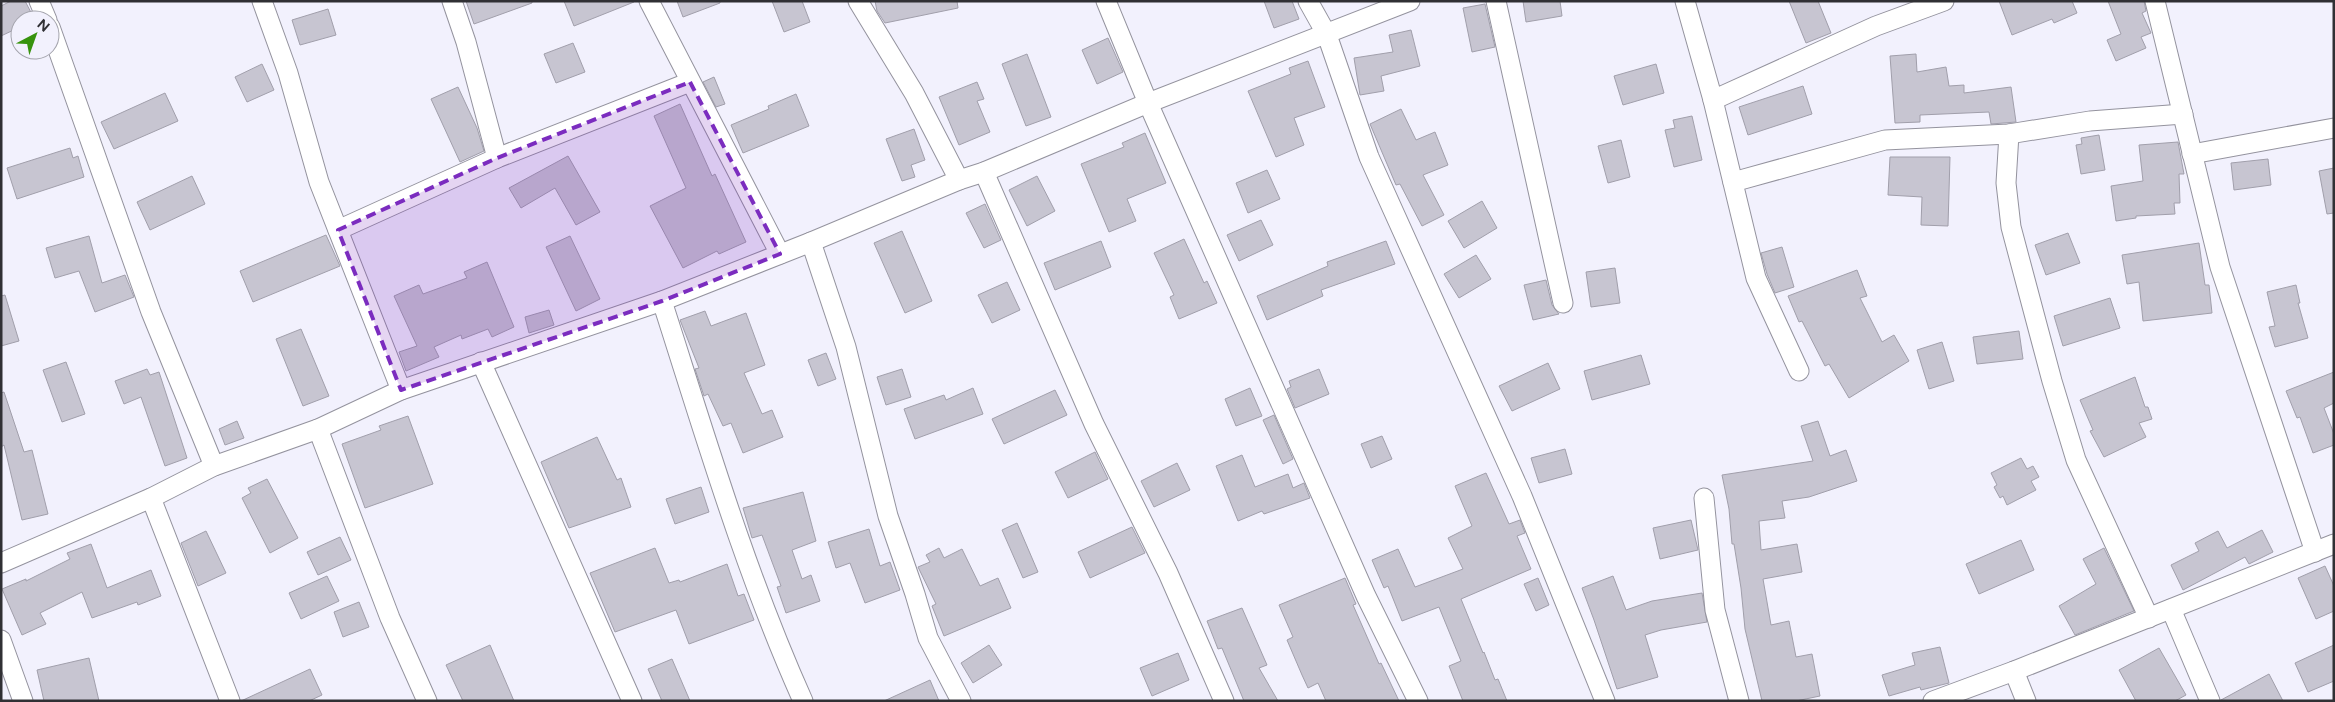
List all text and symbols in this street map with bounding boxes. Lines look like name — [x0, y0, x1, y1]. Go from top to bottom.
north arrow — [10, 10, 60, 60]
text: N — [34, 16, 53, 36]

